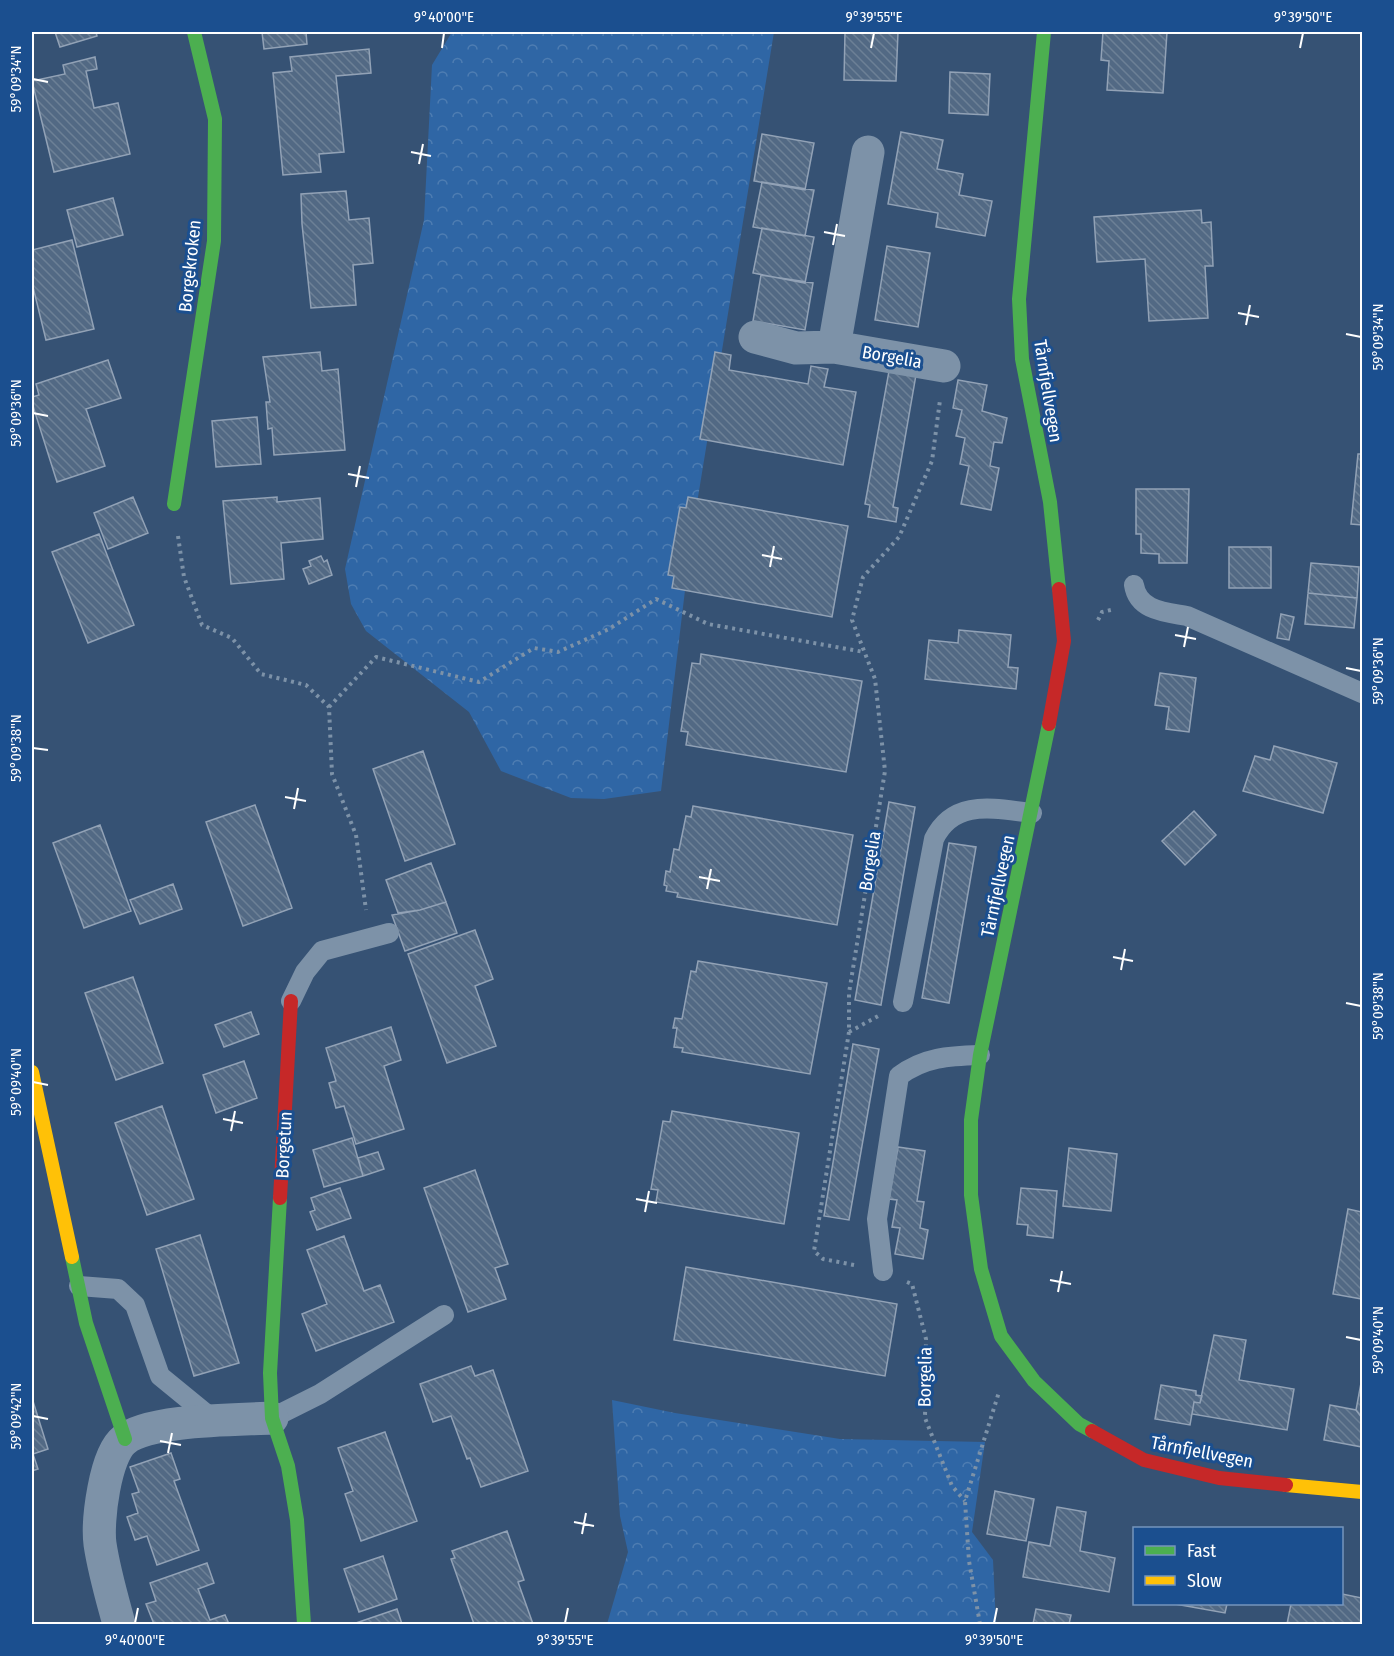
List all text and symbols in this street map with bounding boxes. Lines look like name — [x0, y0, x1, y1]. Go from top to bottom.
text: 9°40'00"E — [414, 8, 474, 26]
text: 9°39'55"E — [845, 8, 903, 26]
text: 9°39'50"E — [1274, 8, 1332, 26]
text: 59°09'34"N — [7, 46, 25, 112]
street label: Borgekroken — [174, 219, 206, 313]
text: 59°09'34"N — [1369, 304, 1387, 370]
street label: Tårnfjellvegen — [1029, 338, 1067, 444]
street label: Borgelia — [860, 341, 924, 373]
text: 59°09'36"N — [7, 379, 25, 447]
text: 59°09'36"N — [1369, 637, 1387, 705]
text: 59°09'38"N — [7, 714, 25, 782]
street label: Borgelia — [854, 829, 886, 893]
street label: Tårnfjellvegen — [976, 833, 1020, 939]
text: 59°09'38"N — [1369, 972, 1387, 1040]
text: 59°09'40"N — [7, 1048, 25, 1116]
street label: Borgetun — [271, 1111, 297, 1179]
text: 59°09'40"N — [1369, 1306, 1387, 1374]
street label: Borgelia — [913, 1346, 937, 1407]
text: 59°09'42"N — [7, 1383, 25, 1449]
street label: Tårnfjellvegen — [1149, 1431, 1255, 1473]
legend — [1133, 1527, 1343, 1605]
text: Fast — [1187, 1540, 1216, 1562]
text: Slow — [1187, 1570, 1222, 1592]
text: 9°40'00"E — [105, 1631, 165, 1649]
text: 9°39'55"E — [536, 1631, 594, 1649]
text: 9°39'50"E — [965, 1631, 1023, 1649]

